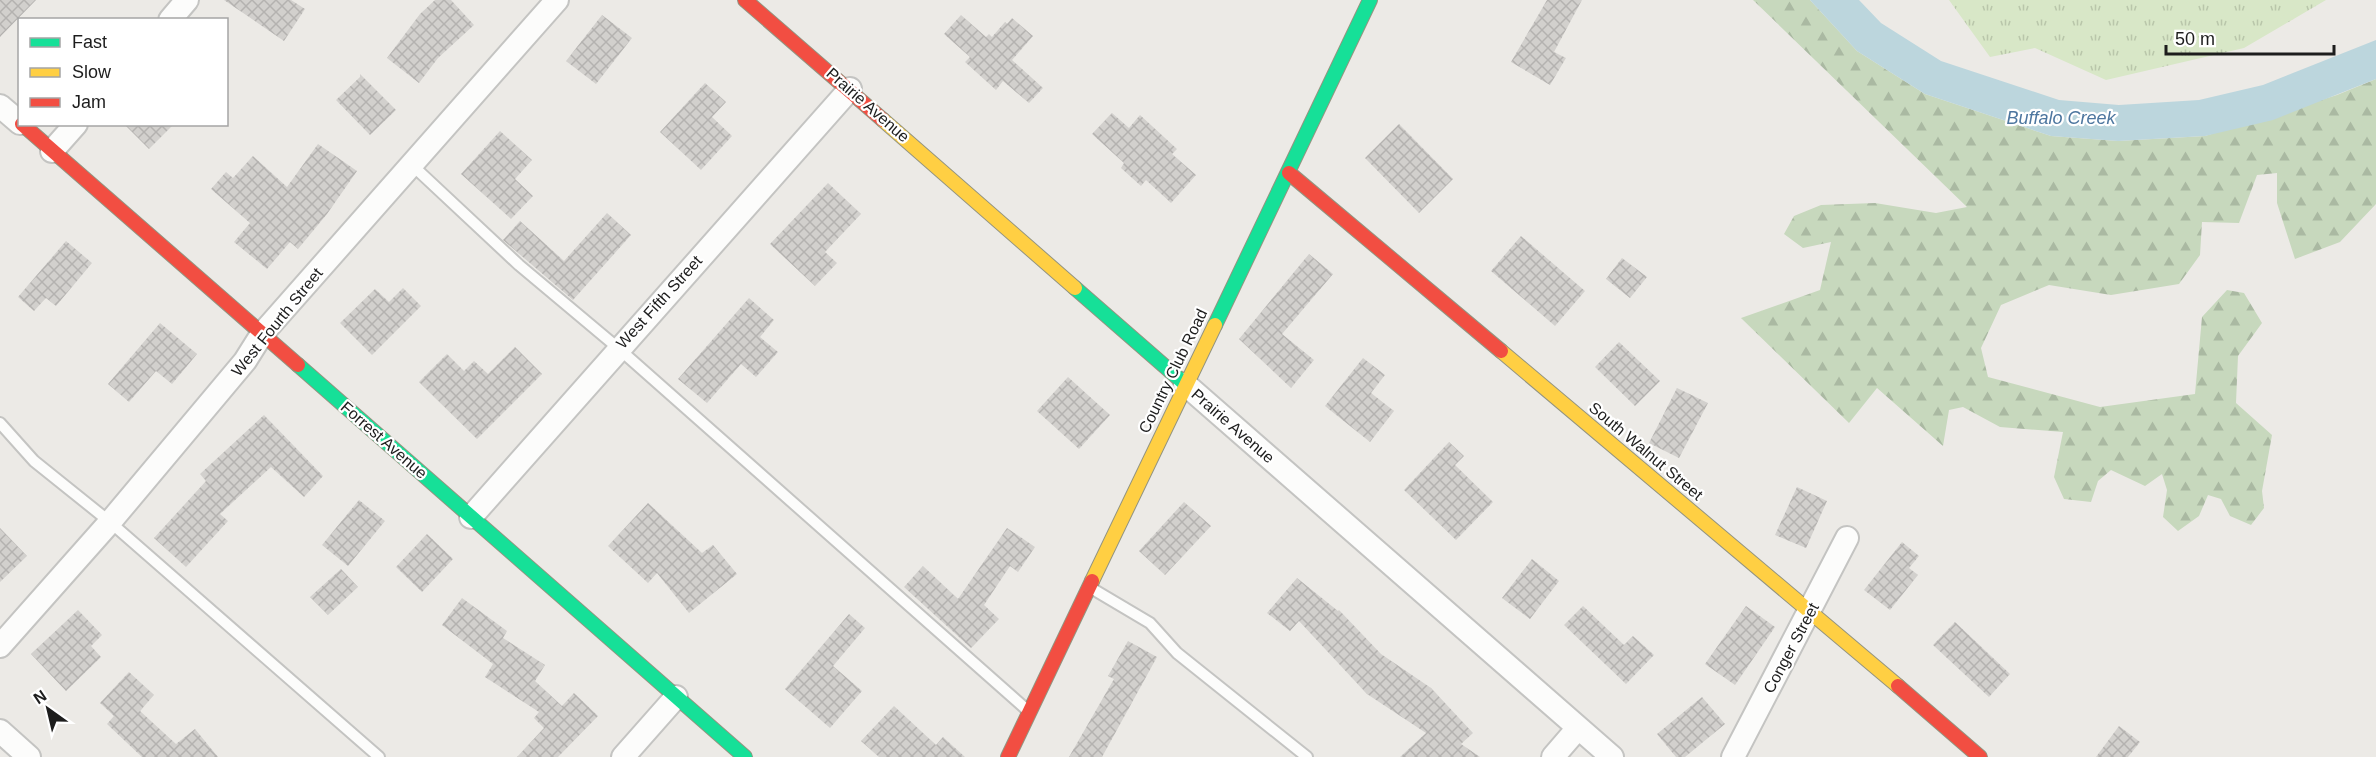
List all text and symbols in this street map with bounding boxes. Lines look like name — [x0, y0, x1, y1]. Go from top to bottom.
legend — [18, 18, 228, 126]
scale bar — [2166, 18, 2334, 56]
text: 50 m — [2175, 29, 2215, 49]
text: Fast — [72, 32, 107, 52]
text: Slow — [72, 62, 112, 82]
street label: Prairie Avenue — [823, 65, 913, 146]
text: Jam — [72, 92, 106, 112]
water label: Buffalo Creek — [2006, 108, 2117, 128]
street label: West Fifth Street — [613, 252, 705, 352]
street label: West Fourth Street — [228, 264, 326, 379]
street label: Country Club Road — [1136, 306, 1210, 436]
street label: Prairie Avenue — [1188, 386, 1278, 467]
street label: Forrest Avenue — [338, 398, 430, 482]
street label: South Walnut Street — [1586, 399, 1707, 504]
street label: Conger Street — [1760, 600, 1822, 696]
north arrow — [18, 679, 78, 739]
text: N — [30, 687, 49, 707]

